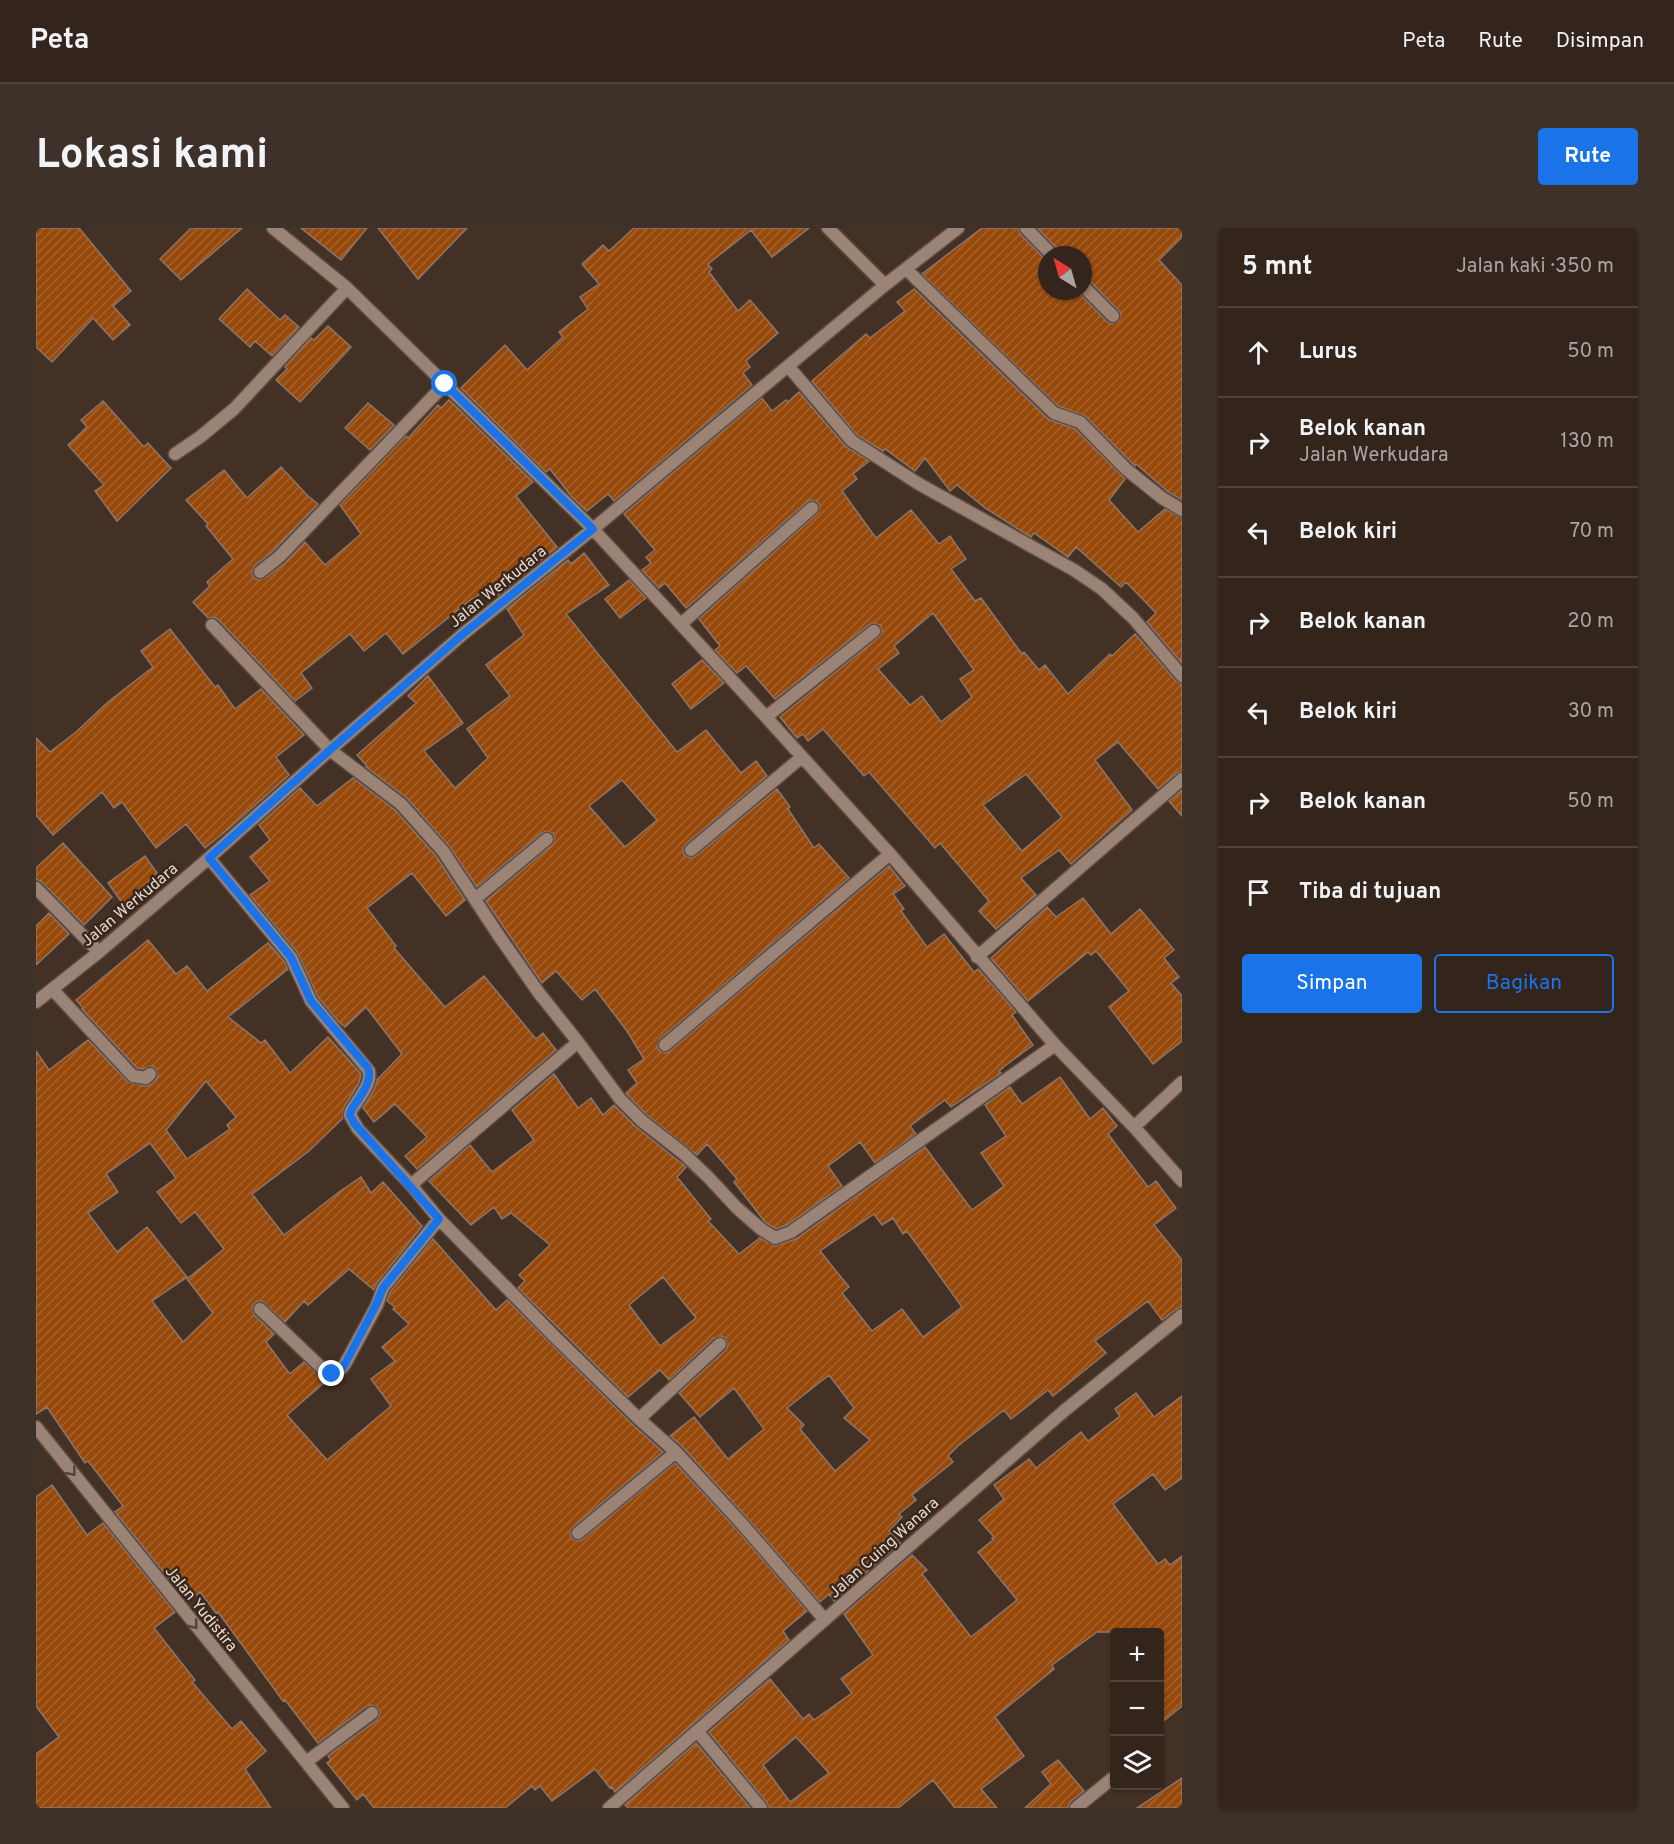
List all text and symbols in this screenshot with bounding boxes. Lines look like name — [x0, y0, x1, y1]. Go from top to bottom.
text: Peta — [30, 23, 89, 59]
text: Peta — [1402, 28, 1445, 55]
text: Rute — [1478, 28, 1523, 55]
text: Disimpan — [1556, 28, 1644, 55]
button: Rute — [1538, 128, 1638, 185]
text: Lokasi kami — [36, 130, 268, 183]
north arrow — [1038, 246, 1092, 300]
text: 5 mnt — [1242, 251, 1313, 284]
text: Jalan kaki · 350 m — [1456, 254, 1614, 280]
icon: ahead — [1242, 336, 1275, 369]
text: Lurus — [1299, 339, 1358, 366]
text: 50 m — [1567, 339, 1614, 365]
route start — [431, 370, 457, 396]
text: Belok kanan — [1299, 416, 1426, 443]
icon: right — [1242, 426, 1275, 459]
text: 130 m — [1560, 429, 1614, 455]
text: Jalan Werkudara — [1299, 443, 1448, 469]
icon: left — [1242, 516, 1275, 549]
text: Belok kiri — [1299, 519, 1397, 546]
text: 70 m — [1570, 519, 1614, 545]
street label: Jalan Werkudara — [446, 542, 551, 633]
icon: right — [1242, 606, 1275, 639]
text: Belok kanan — [1299, 609, 1426, 636]
text: 20 m — [1567, 609, 1614, 635]
icon: left — [1242, 696, 1275, 729]
text: Belok kiri — [1299, 699, 1397, 726]
text: 30 m — [1568, 699, 1614, 725]
icon: right — [1242, 786, 1275, 819]
text: Belok kanan — [1299, 789, 1426, 816]
text: 50 m — [1567, 789, 1614, 815]
street label: Jalan Werkudara — [78, 859, 183, 952]
icon: arrive — [1242, 876, 1275, 909]
text: Tiba di tujuan — [1299, 879, 1441, 906]
button: Simpan — [1242, 954, 1422, 1013]
button: Bagikan — [1434, 954, 1614, 1013]
route end — [318, 1360, 344, 1386]
one-way arrow — [65, 1466, 76, 1477]
street label: Jalan Cuing Wanara — [825, 1494, 944, 1603]
street label: Jalan Yudistira — [160, 1562, 241, 1656]
one-way arrow — [187, 1618, 198, 1629]
map controls — [1110, 1628, 1164, 1790]
button: + — [1110, 1628, 1164, 1682]
button: − — [1110, 1682, 1164, 1736]
button: layers — [1110, 1736, 1164, 1790]

